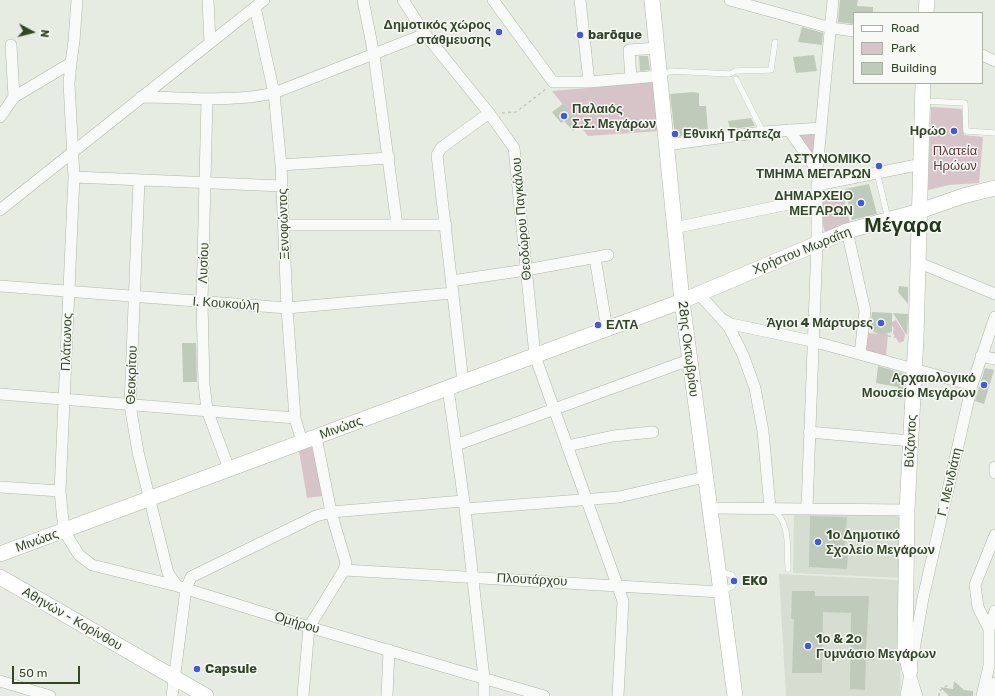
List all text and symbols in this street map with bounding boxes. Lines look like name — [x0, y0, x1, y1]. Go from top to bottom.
north arrow — [12, 12, 52, 52]
legend — [853, 12, 983, 84]
place label: Δημοτικός χώρος στάθμευσης — [384, 17, 491, 48]
text: Road — [891, 21, 919, 35]
marker: Δημοτικός χώρος στάθμευσης — [494, 27, 504, 37]
place label: barōque — [588, 27, 642, 43]
text: N — [37, 29, 51, 38]
marker: barōque — [575, 30, 585, 40]
text: Park — [891, 41, 916, 55]
text: Building — [891, 61, 937, 75]
place label: Παλαιός Σ.Σ. Μεγάρων — [572, 101, 656, 132]
marker: Παλαιός Σ.Σ. Μεγάρων — [559, 111, 569, 121]
place label: Ηρώο — [910, 123, 946, 139]
place label: Εθνική Τράπεζα — [683, 126, 781, 142]
marker: Ηρώο — [949, 126, 959, 136]
marker: Εθνική Τράπεζα — [670, 129, 680, 139]
park label: Πλατεία Ηρώων — [933, 143, 977, 174]
place label: ΑΣΤΥΝΟΜΙΚΟ ΤΜΗΜΑ ΜΕΓΑΡΩΝ — [756, 151, 871, 182]
street label: Θεοδώρου Παγκάλου — [509, 157, 535, 281]
marker: ΑΣΤΥΝΟΜΙΚΟ ΤΜΗΜΑ ΜΕΓΑΡΩΝ — [874, 161, 884, 171]
street label: Ξενοφώντος — [275, 188, 293, 260]
place label: ΔΗΜΑΡΧΕΙΟ ΜΕΓΑΡΩΝ — [774, 188, 853, 219]
marker: ΔΗΜΑΡΧΕΙΟ ΜΕΓΑΡΩΝ — [856, 198, 866, 208]
district label: Μέγαρα — [864, 213, 942, 239]
street label: Χρήστου Μωραΐτη — [750, 224, 854, 278]
street label: Λυσίου — [195, 242, 213, 284]
street label: Ι. Κουκούλη — [192, 294, 260, 314]
street label: 28ης Οκτωβρίου — [674, 300, 702, 398]
street label: Πλάτωνος — [58, 313, 76, 371]
place label: Άγιοι 4 Μάρτυρες — [766, 315, 873, 331]
place label: ΕΛΤΑ — [606, 317, 639, 333]
marker: Άγιοι 4 Μάρτυρες — [876, 318, 886, 328]
marker: ΕΛΤΑ — [593, 320, 603, 330]
street label: Θεοκρίτου — [123, 345, 141, 405]
place label: Αρχαιολογικό Μουσείο Μεγάρων — [862, 370, 976, 401]
marker: Αρχαιολογικό Μουσείο Μεγάρων — [979, 380, 989, 390]
street label: Μινώας — [318, 413, 364, 443]
street label: Βύζαντος — [902, 414, 920, 468]
street label: Γ. Μενιδιάτη — [935, 446, 965, 518]
street label: Μινώας — [14, 526, 60, 556]
place label: 1ο Δημοτικό Σχολείο Μεγάρων — [826, 527, 935, 558]
marker: 1ο Δημοτικό Σχολείο Μεγάρων — [813, 537, 823, 547]
street label: Πλουτάρχου — [496, 570, 568, 590]
place label: EKO — [742, 573, 768, 589]
marker: EKO — [729, 576, 739, 586]
street label: Αθηνών - Κορίνθου — [19, 584, 125, 654]
street label: Ομήρου — [272, 609, 322, 637]
place label: 1ο & 2ο Γυμνάσιο Μεγάρων — [816, 631, 936, 662]
marker: 1ο & 2ο Γυμνάσιο Μεγάρων — [803, 641, 813, 651]
scale bar — [14, 658, 82, 684]
place label: Capsule — [205, 661, 257, 677]
marker: Capsule — [192, 664, 202, 674]
text: 50 m — [19, 666, 47, 680]

